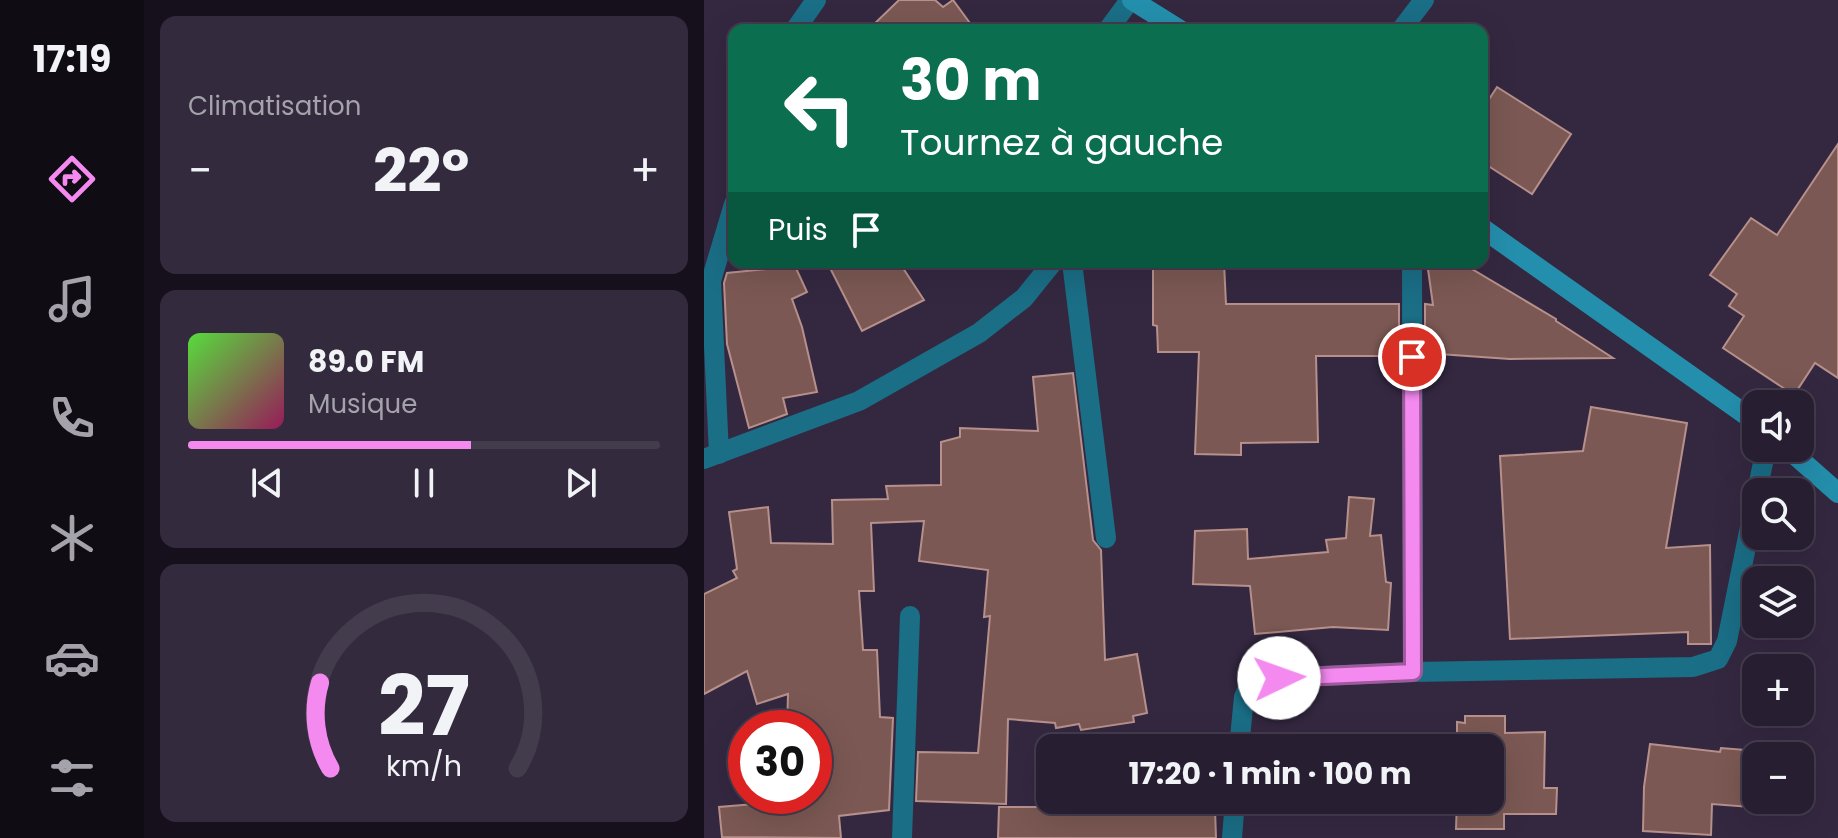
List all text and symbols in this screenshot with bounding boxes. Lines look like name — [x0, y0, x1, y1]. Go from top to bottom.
text: 17:19 — [33, 34, 111, 85]
text: 30 m — [900, 41, 1042, 120]
icon: left — [768, 56, 872, 160]
text: Climatisation — [188, 88, 361, 124]
text: Tournez à gauche — [900, 117, 1223, 168]
text: 22° — [373, 129, 469, 213]
text: − — [188, 140, 212, 201]
text: + — [630, 140, 660, 201]
icon: directions — [44, 151, 100, 207]
text: Puis — [768, 208, 828, 251]
icon: arrive — [844, 208, 888, 252]
icon: music — [44, 271, 100, 327]
pin — [1378, 323, 1446, 391]
icon: arrive — [1390, 335, 1434, 379]
text: 89.0 FM — [308, 340, 424, 383]
text: Musique — [308, 386, 417, 422]
icon: phone — [44, 390, 100, 446]
map controls — [1742, 390, 1814, 814]
button: sound — [1742, 390, 1814, 462]
icon: previous — [245, 461, 289, 505]
icon: pause — [402, 461, 446, 505]
icon: next — [559, 461, 603, 505]
button: search — [1742, 478, 1814, 550]
icon: climate — [44, 510, 100, 566]
button: layers — [1742, 566, 1814, 638]
icon: car — [44, 630, 100, 686]
position arrow — [1237, 636, 1321, 720]
text: 27 — [378, 648, 470, 764]
button: + — [1742, 654, 1814, 726]
speed limit sign: 30 — [728, 710, 832, 814]
button: − — [1742, 742, 1814, 814]
text: km/h — [386, 746, 462, 786]
icon: filters — [44, 750, 100, 806]
text: 17:20 · 1 min · 100 m — [1129, 752, 1411, 795]

